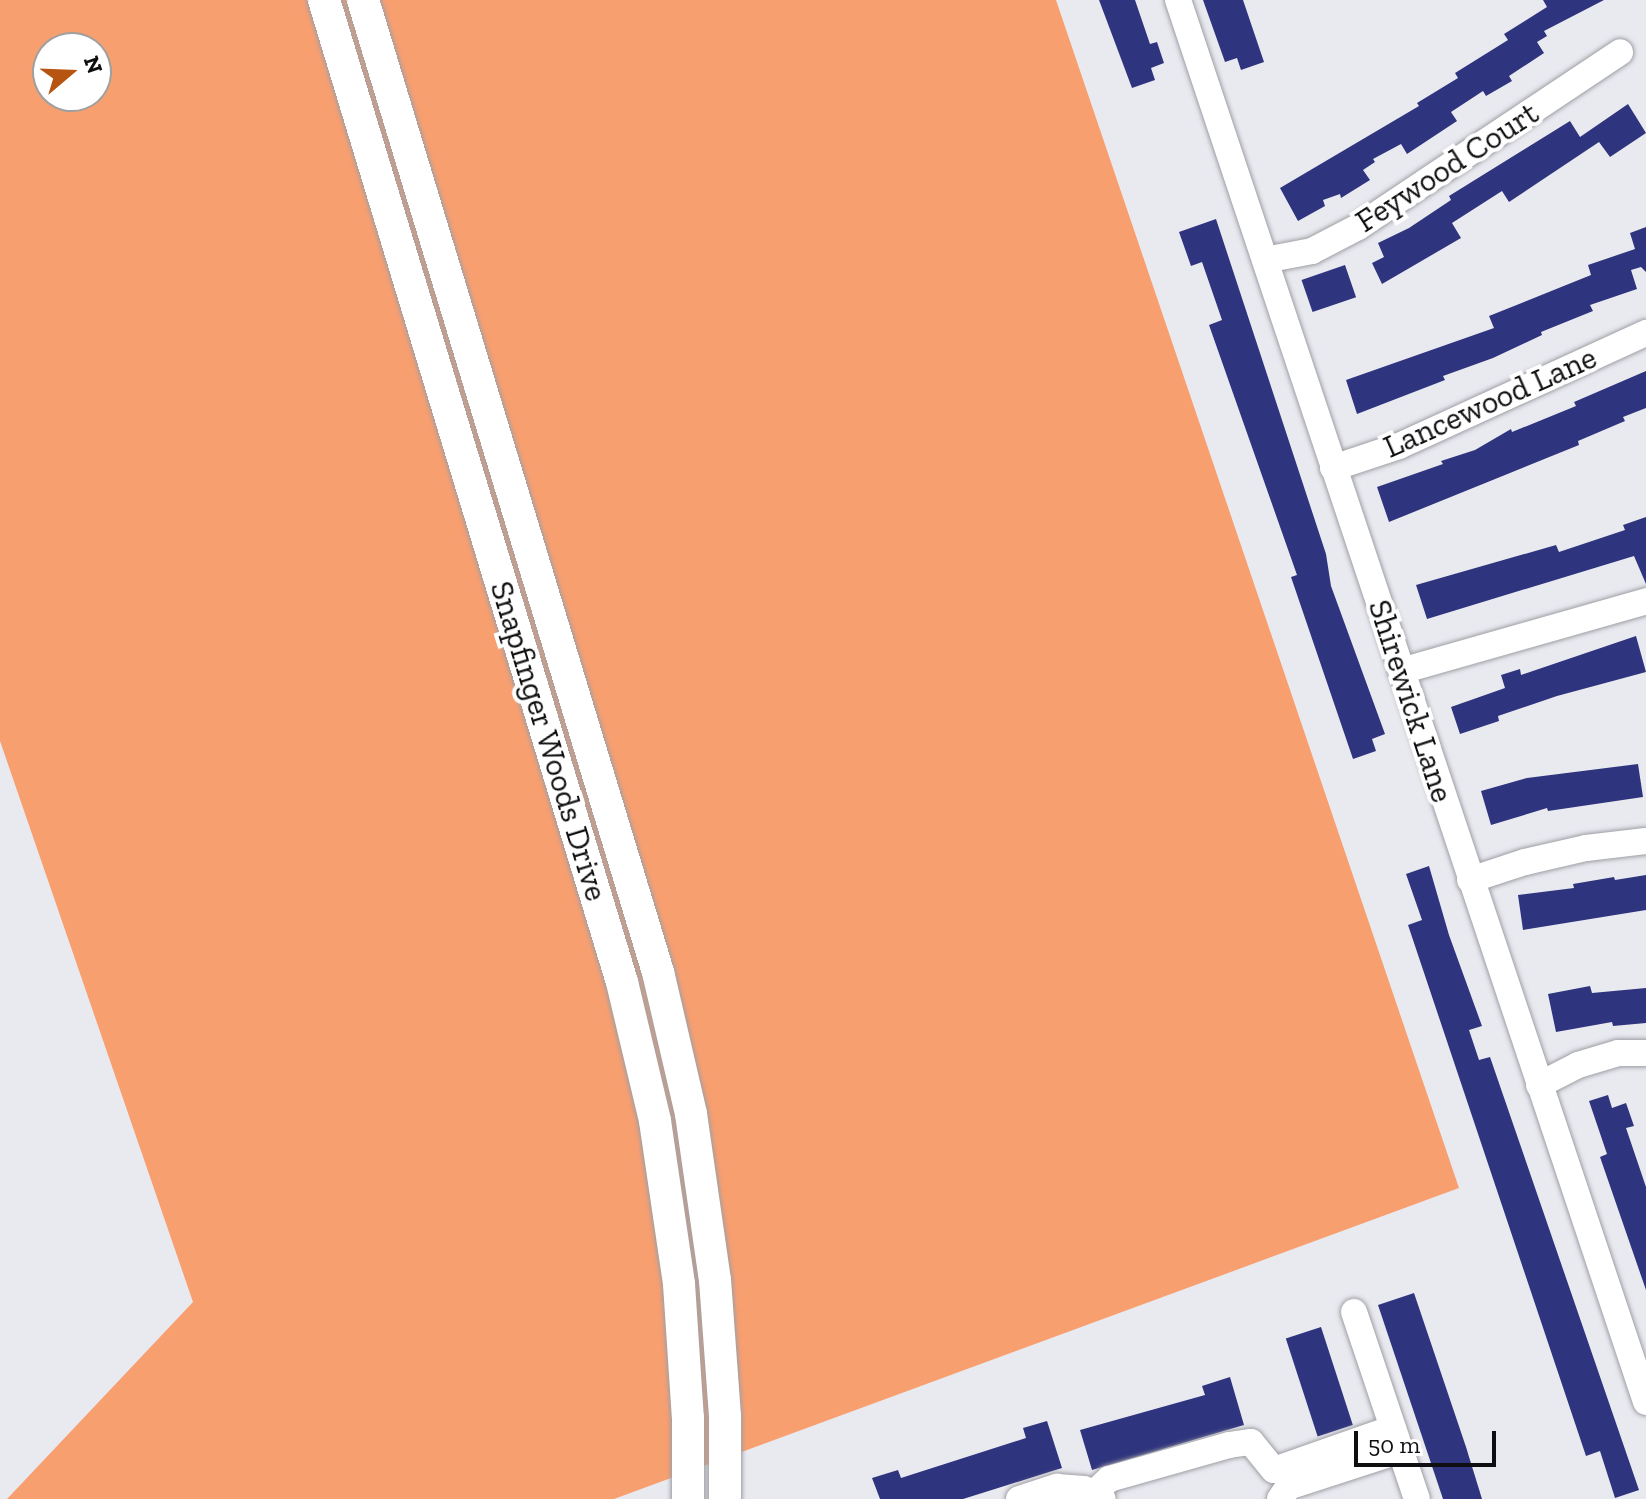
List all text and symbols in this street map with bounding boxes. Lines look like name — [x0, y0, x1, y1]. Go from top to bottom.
north arrow — [32, 32, 112, 112]
text: N — [78, 52, 109, 77]
street label: Feywood Court — [1348, 94, 1546, 240]
street label: Lancewood Lane — [1378, 338, 1602, 466]
street label: Snapfinger Woods Drive — [482, 576, 616, 906]
street label: Shirewick Lane — [1360, 595, 1462, 807]
scale bar — [1358, 1415, 1500, 1465]
text: 50 m — [1368, 1430, 1420, 1459]

